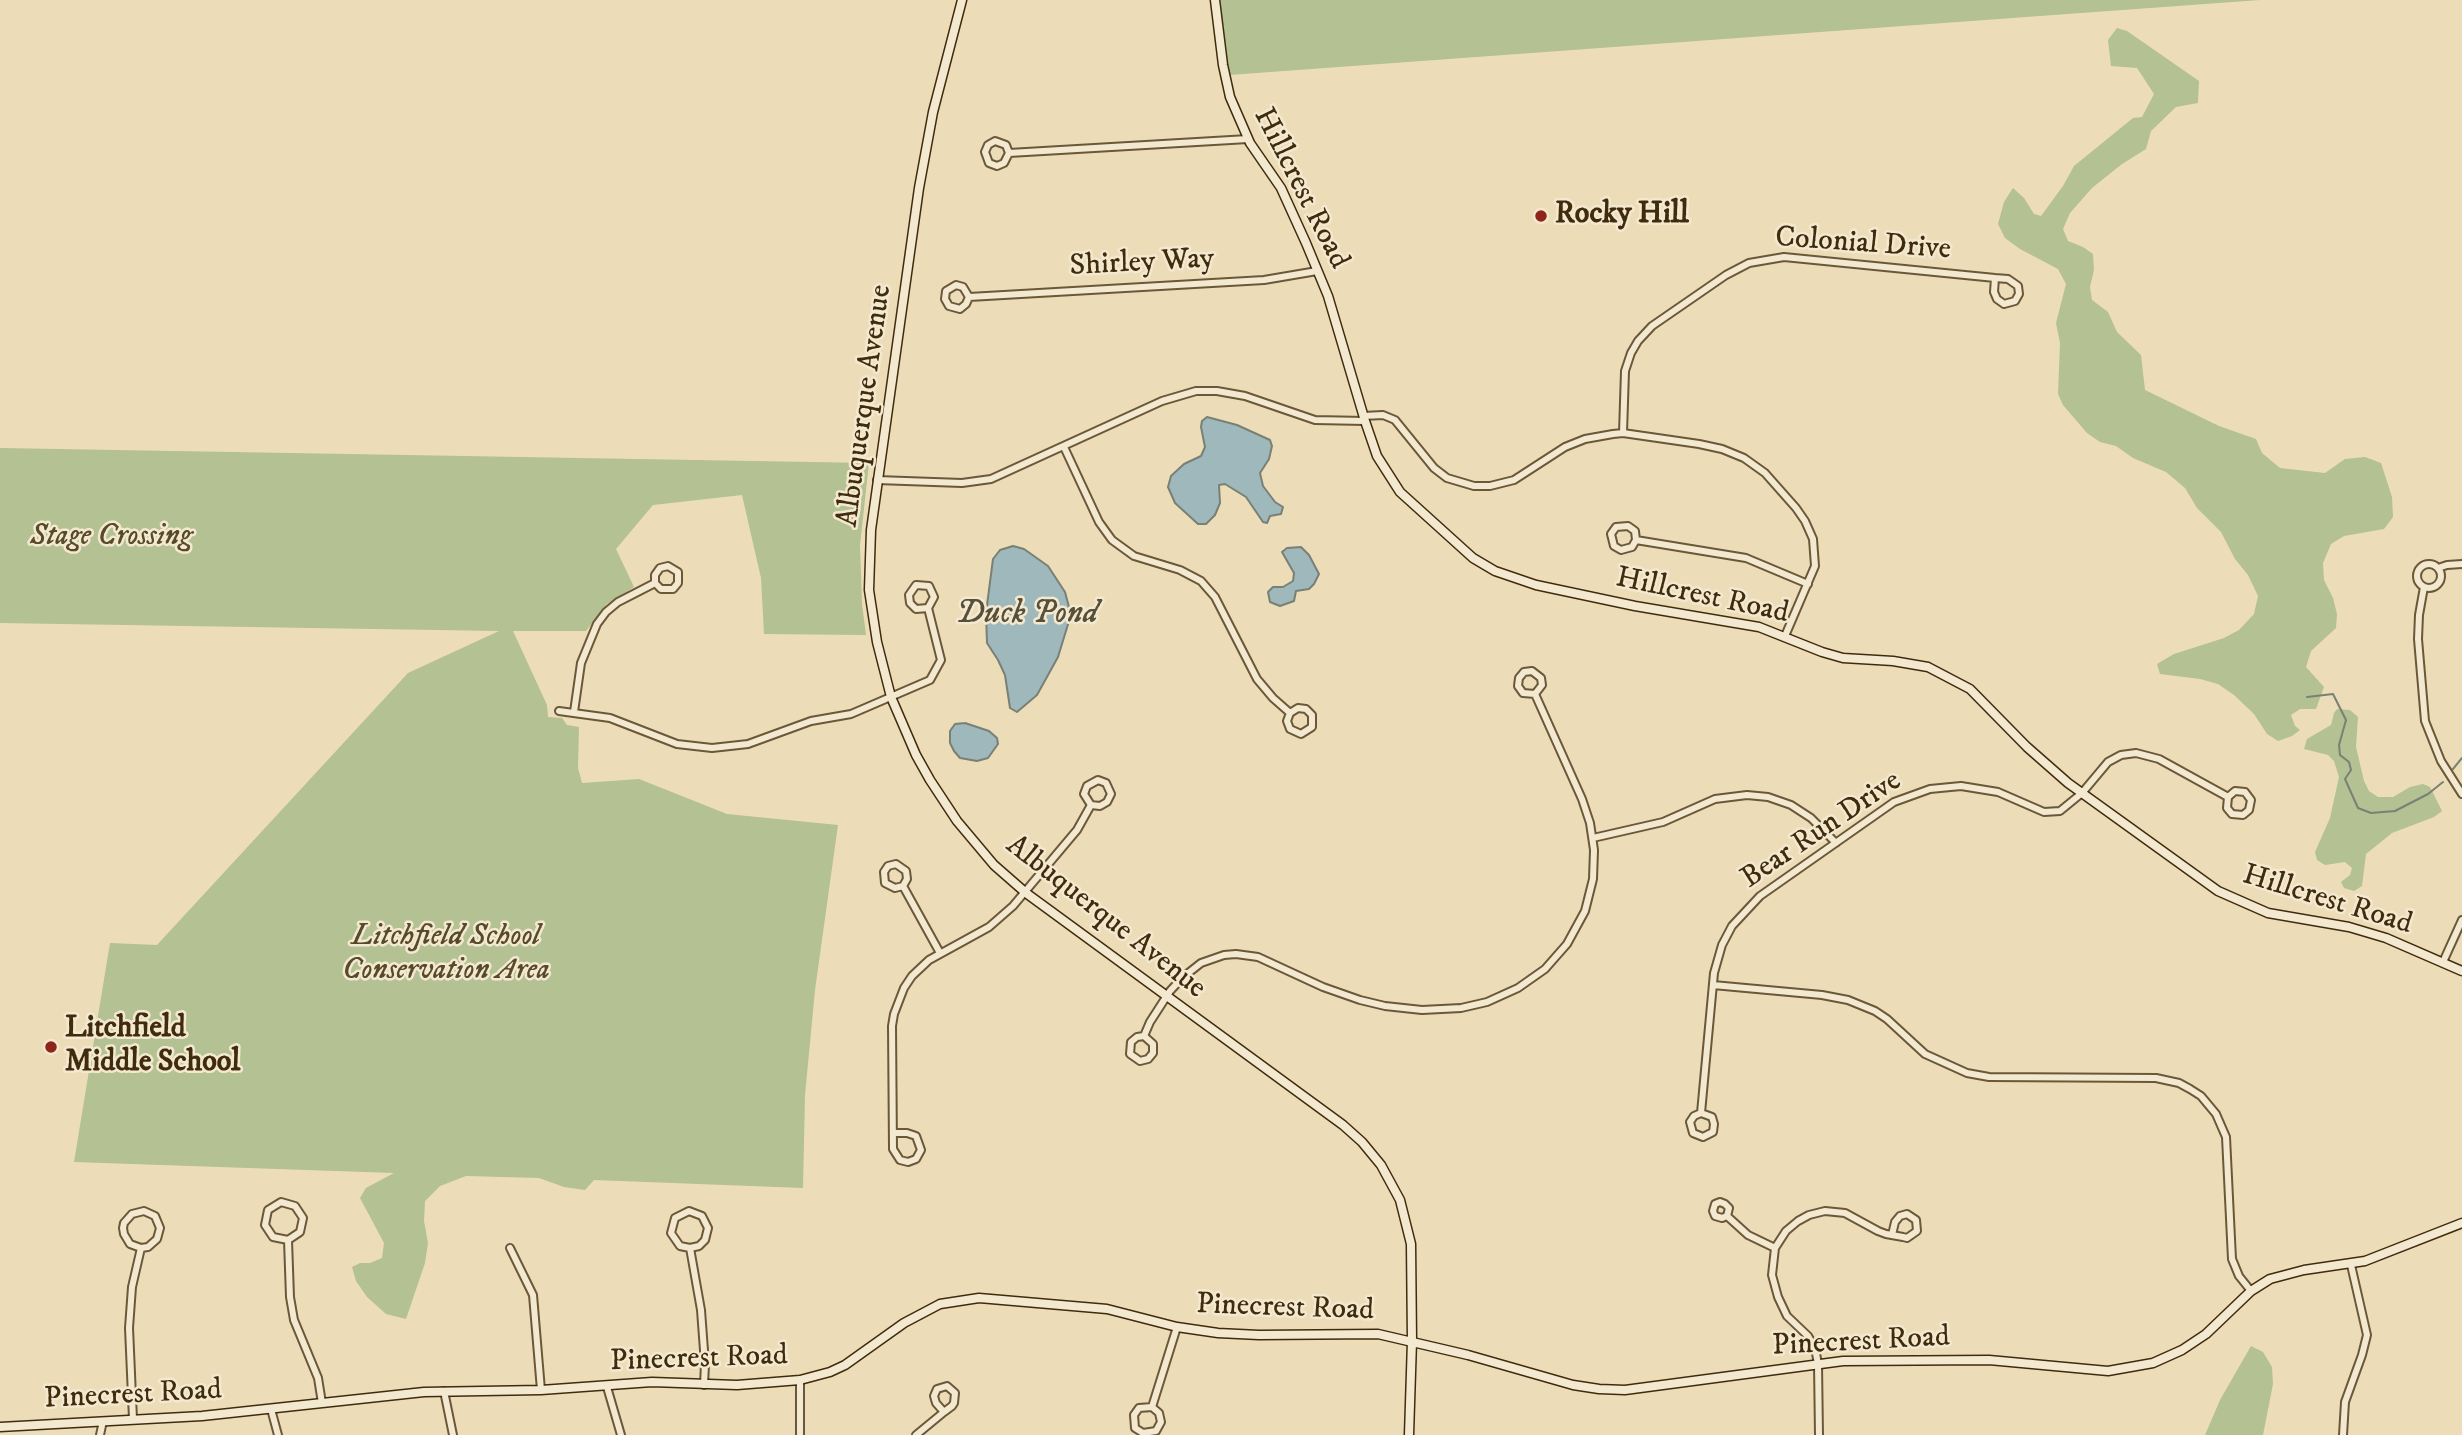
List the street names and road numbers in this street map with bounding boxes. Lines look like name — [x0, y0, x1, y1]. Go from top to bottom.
street label: Hillcrest Road — [1244, 103, 1356, 275]
street label: Colonial Drive — [1774, 221, 1952, 269]
street label: Shirley Way — [1069, 242, 1215, 286]
street label: Albuquerque Avenue — [831, 283, 901, 529]
street label: Hillcrest Road — [1612, 561, 1792, 633]
street label: Bear Run Drive — [1735, 764, 1909, 898]
street label: Albuquerque Avenue — [998, 829, 1212, 1007]
street label: Hillcrest Road — [2238, 858, 2416, 944]
street label: Pinecrest Road — [1196, 1288, 1374, 1330]
street label: Pinecrest Road — [1771, 1320, 1951, 1366]
street label: Pinecrest Road — [610, 1339, 788, 1381]
street label: Pinecrest Road — [43, 1373, 223, 1419]

